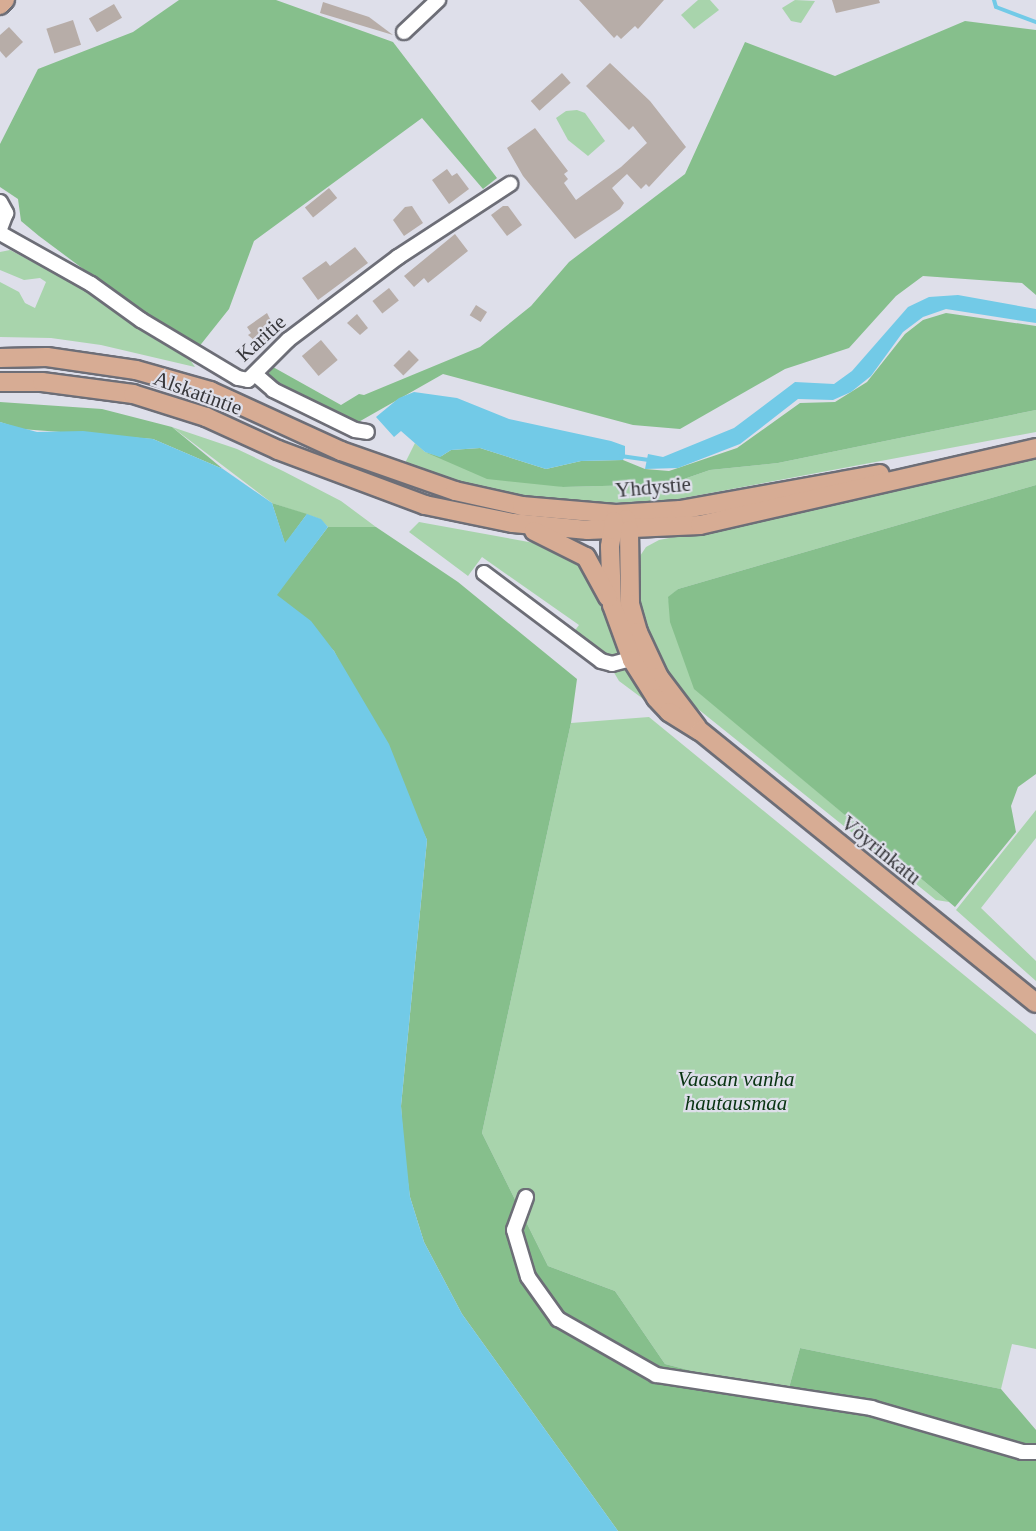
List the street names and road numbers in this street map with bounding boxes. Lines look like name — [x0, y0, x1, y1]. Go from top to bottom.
street label: Karitie — [231, 309, 291, 367]
street label: Alskatintie — [150, 365, 246, 421]
street label: Yhdystie — [614, 471, 692, 503]
street label: Vöyrinkatu — [836, 810, 926, 890]

